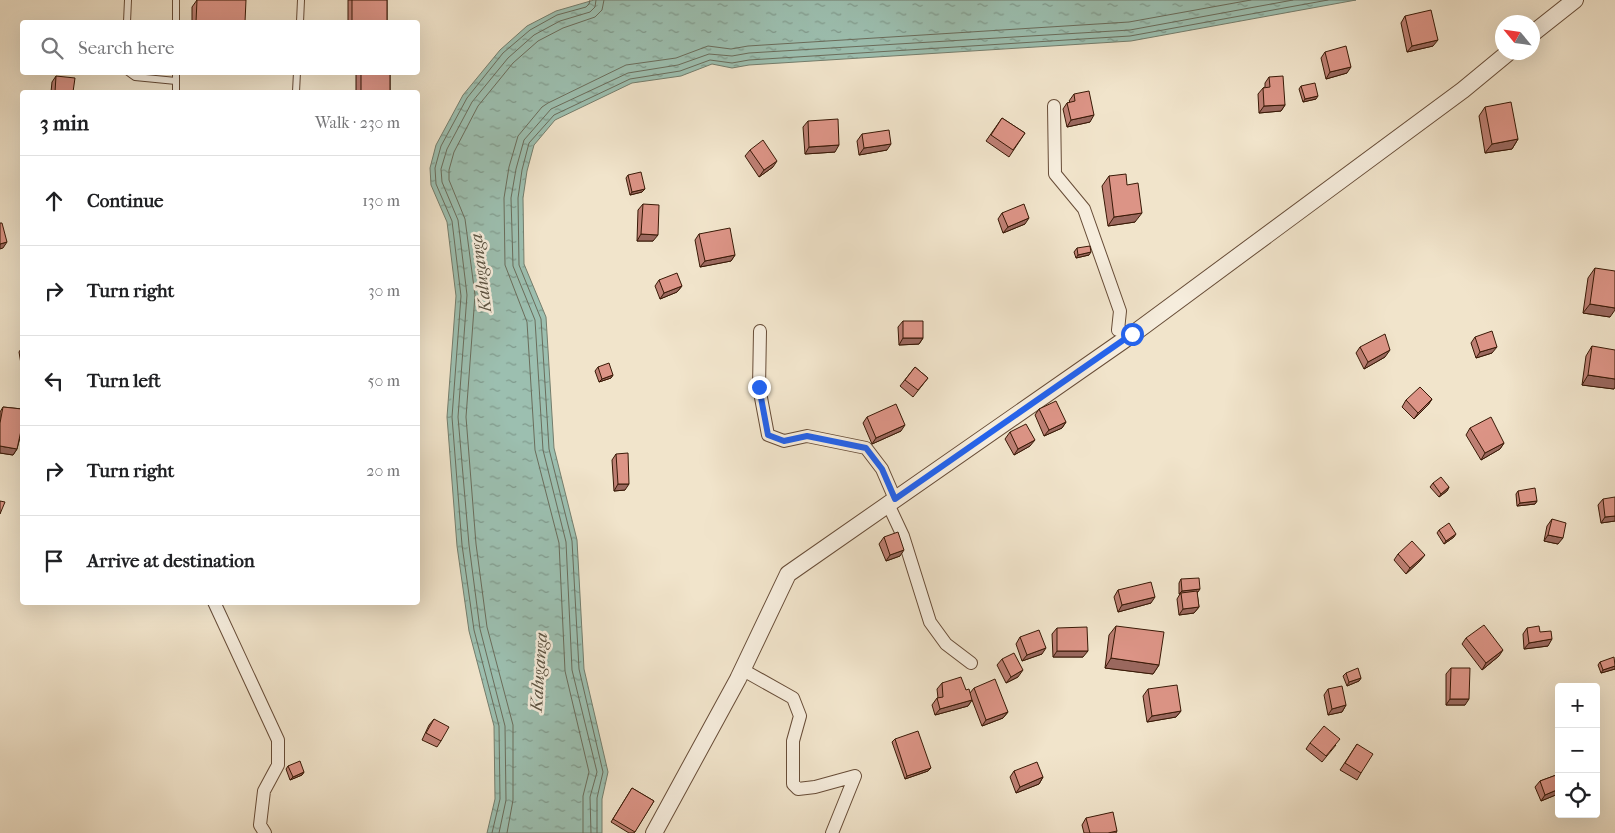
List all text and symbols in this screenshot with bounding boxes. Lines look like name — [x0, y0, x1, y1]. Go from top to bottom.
north arrow — [1495, 15, 1540, 60]
search box — [20, 20, 420, 75]
icon: search — [38, 34, 66, 62]
text: Search here — [78, 37, 174, 59]
text: 3 min — [40, 111, 89, 135]
text: Walk · 230 m — [315, 113, 400, 132]
icon: ahead — [40, 187, 68, 215]
text: Continue — [87, 190, 163, 212]
text: 130 m — [362, 191, 400, 210]
water label: Kaluganga — [466, 232, 497, 316]
icon: right — [40, 277, 68, 305]
text: Turn right — [87, 280, 174, 302]
text: 30 m — [368, 281, 400, 300]
route start — [1121, 323, 1144, 346]
icon: left — [40, 367, 68, 395]
text: Turn left — [87, 370, 161, 392]
text: 50 m — [368, 371, 400, 390]
route end — [748, 376, 771, 399]
icon: right — [40, 457, 68, 485]
text: Turn right — [87, 460, 174, 482]
text: 20 m — [366, 461, 400, 480]
icon: arrive — [40, 547, 68, 575]
text: Arrive at destination — [87, 550, 255, 572]
water label: Kaluganga — [526, 632, 552, 714]
map controls — [1555, 683, 1600, 818]
button: + — [1555, 683, 1600, 728]
button: − — [1555, 728, 1600, 773]
button: locate — [1555, 773, 1600, 818]

